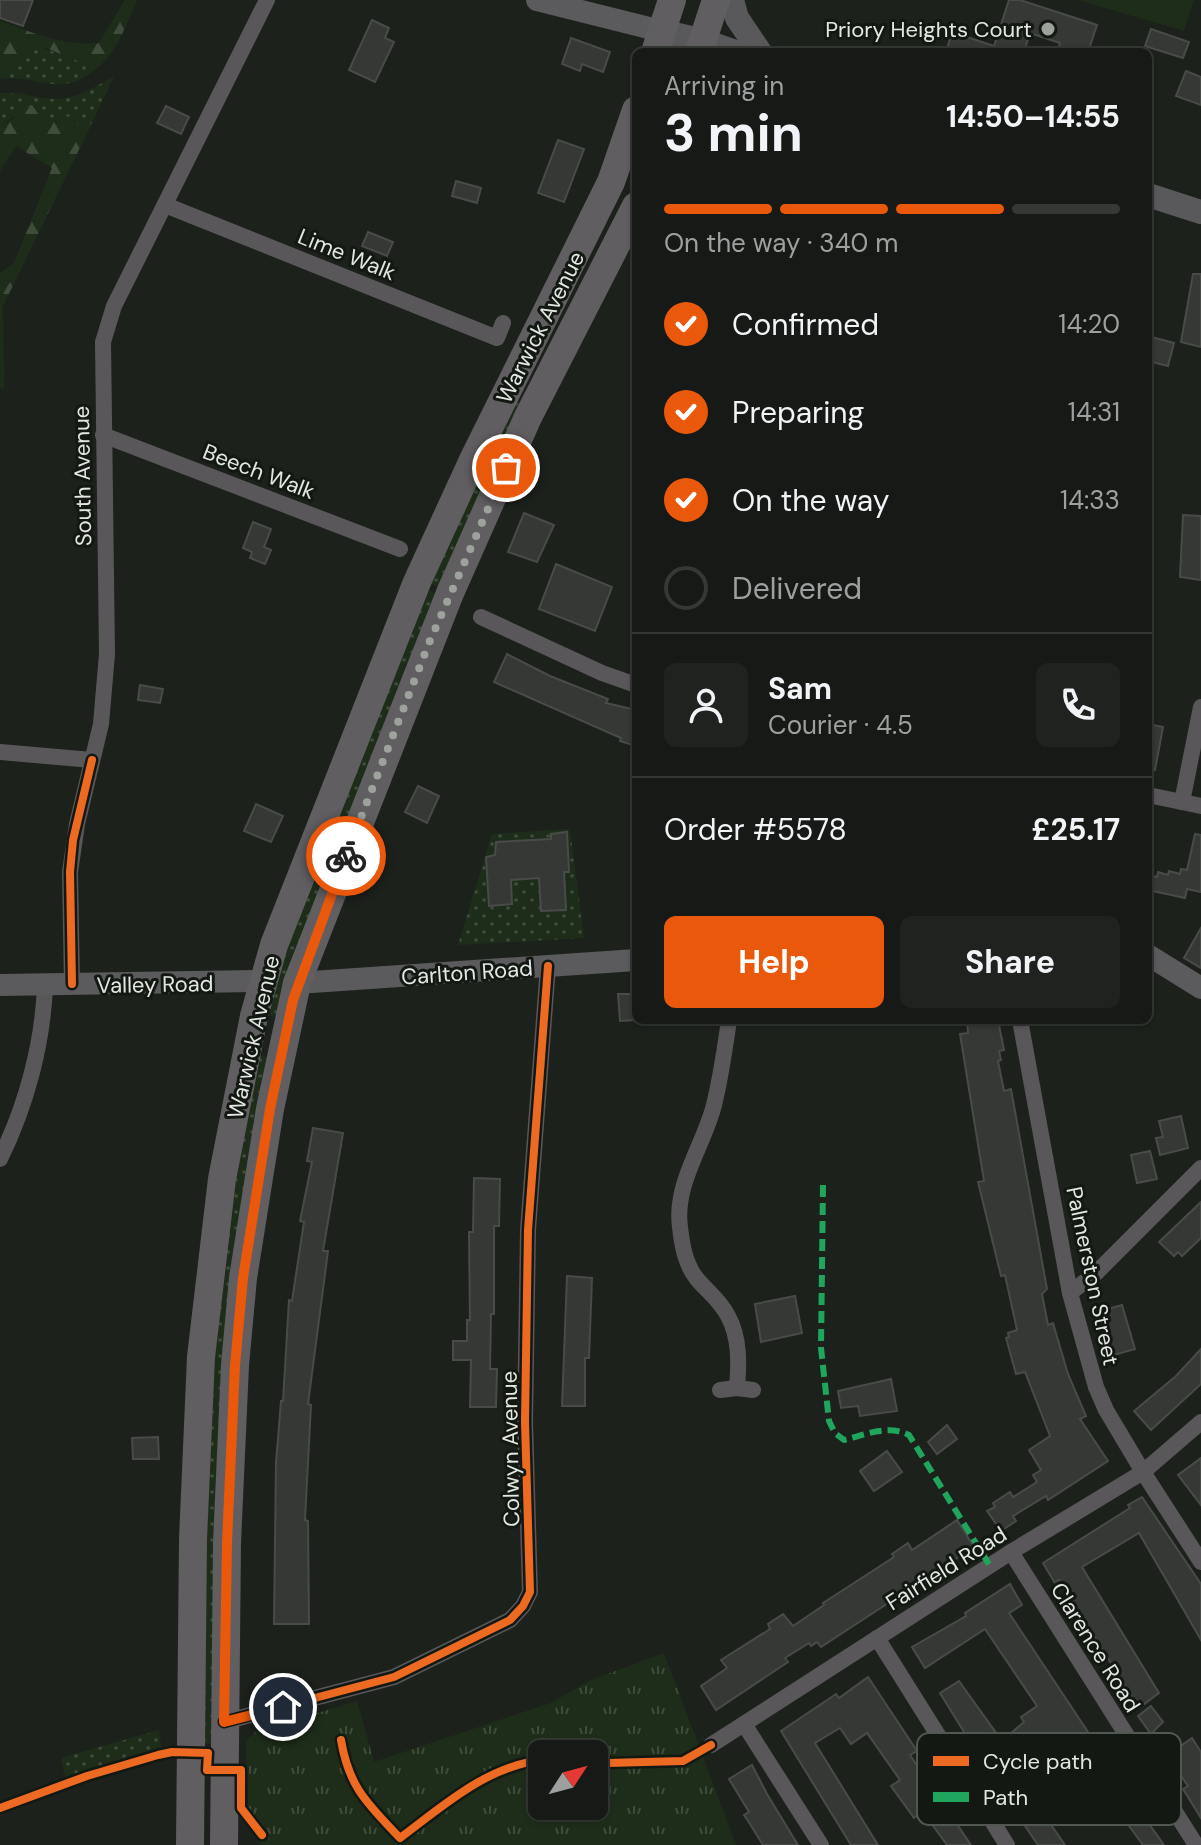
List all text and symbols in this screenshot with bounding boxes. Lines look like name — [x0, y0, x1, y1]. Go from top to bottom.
place label: Priory Heights Court — [825, 15, 1032, 44]
marker: Priory Heights Court — [1039, 20, 1057, 38]
text: Arriving in — [664, 69, 784, 103]
text: 14:50–14:55 — [946, 97, 1120, 136]
text: 3 min — [664, 99, 803, 167]
street label: Lime Walk — [294, 222, 400, 287]
text: On the way · 340 m — [664, 226, 898, 260]
street label: Warwick Avenue — [490, 246, 591, 408]
icon: check — [664, 302, 708, 346]
text: Confirmed — [732, 305, 879, 344]
text: 14:20 — [1058, 307, 1120, 341]
icon: check — [664, 390, 708, 434]
text: Preparing — [732, 393, 864, 432]
text: 14:31 — [1068, 395, 1120, 429]
street label: South Avenue — [67, 406, 98, 546]
pin — [472, 434, 540, 502]
street label: Beech Walk — [199, 437, 319, 506]
icon: bag — [484, 446, 528, 490]
icon: check — [664, 478, 708, 522]
text: On the way — [732, 481, 889, 520]
text: 14:33 — [1060, 483, 1120, 517]
text: Delivered — [732, 569, 862, 608]
button: person — [664, 663, 748, 747]
button: phone — [1036, 663, 1120, 747]
text: Sam — [768, 669, 832, 708]
text: Courier · 4.5 — [768, 708, 913, 742]
text: Order #5578 — [664, 810, 847, 849]
text: £25.17 — [1032, 810, 1120, 849]
courier — [306, 816, 386, 896]
icon: bike — [324, 834, 368, 878]
button: Help — [664, 916, 884, 1008]
button: Share — [900, 916, 1120, 1008]
street label: Warwick Avenue — [221, 953, 286, 1122]
street label: Carlton Road — [400, 953, 534, 992]
street label: Valley Road — [96, 969, 214, 1000]
street label: Palmerston Street — [1059, 1184, 1126, 1368]
street label: Colwyn Avenue — [495, 1371, 526, 1527]
street label: Fairfield Road — [880, 1520, 1012, 1617]
street label: Clarence Road — [1044, 1577, 1147, 1718]
pin — [249, 1673, 317, 1741]
icon: home — [261, 1685, 305, 1729]
legend — [917, 1733, 1181, 1825]
north arrow — [528, 1740, 608, 1820]
map controls — [528, 1740, 608, 1820]
text: Cycle path — [983, 1747, 1093, 1776]
text: Path — [983, 1783, 1028, 1812]

